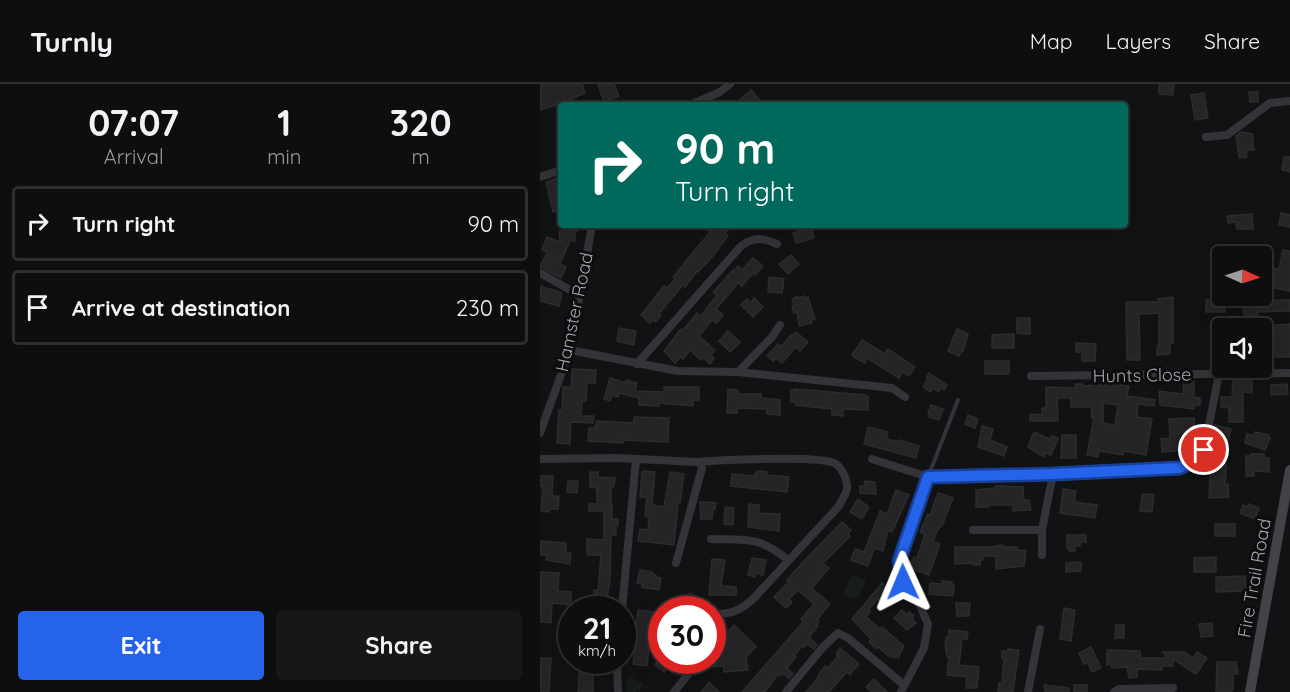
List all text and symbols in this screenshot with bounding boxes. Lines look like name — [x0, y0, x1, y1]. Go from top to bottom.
text: Turnly — [30, 24, 113, 59]
text: Map — [1030, 28, 1073, 54]
text: Layers — [1106, 28, 1171, 54]
text: Share — [1204, 28, 1260, 54]
text: 07:07 — [88, 100, 179, 145]
text: 1 — [277, 100, 291, 145]
text: 320 — [390, 100, 452, 145]
text: 90 m — [675, 122, 775, 175]
icon: right — [576, 126, 654, 204]
text: Arrival — [104, 144, 164, 169]
text: min — [267, 144, 301, 169]
text: m — [412, 144, 430, 169]
text: Turn right — [675, 174, 794, 208]
icon: right — [21, 207, 54, 240]
text: Turn right — [72, 210, 176, 238]
text: 90 m — [468, 210, 519, 238]
north arrow — [1212, 246, 1272, 306]
map controls — [1212, 246, 1272, 378]
street label: Hamster Road — [550, 250, 598, 374]
icon: arrive — [21, 291, 54, 324]
text: Arrive at destination — [72, 294, 290, 322]
text: 230 m — [456, 294, 519, 322]
button: sound — [1212, 318, 1272, 378]
street label: Hunts Close — [1092, 363, 1192, 387]
pin — [1178, 424, 1229, 475]
icon: arrive — [1187, 433, 1220, 466]
street label: Fire Trail Road — [1232, 517, 1276, 639]
position arrow — [871, 550, 935, 614]
speed limit sign: 30 — [648, 596, 726, 674]
text: 21 — [583, 609, 611, 647]
button: Exit — [18, 611, 264, 680]
button: Share — [276, 611, 522, 680]
text: km/h — [578, 641, 616, 660]

